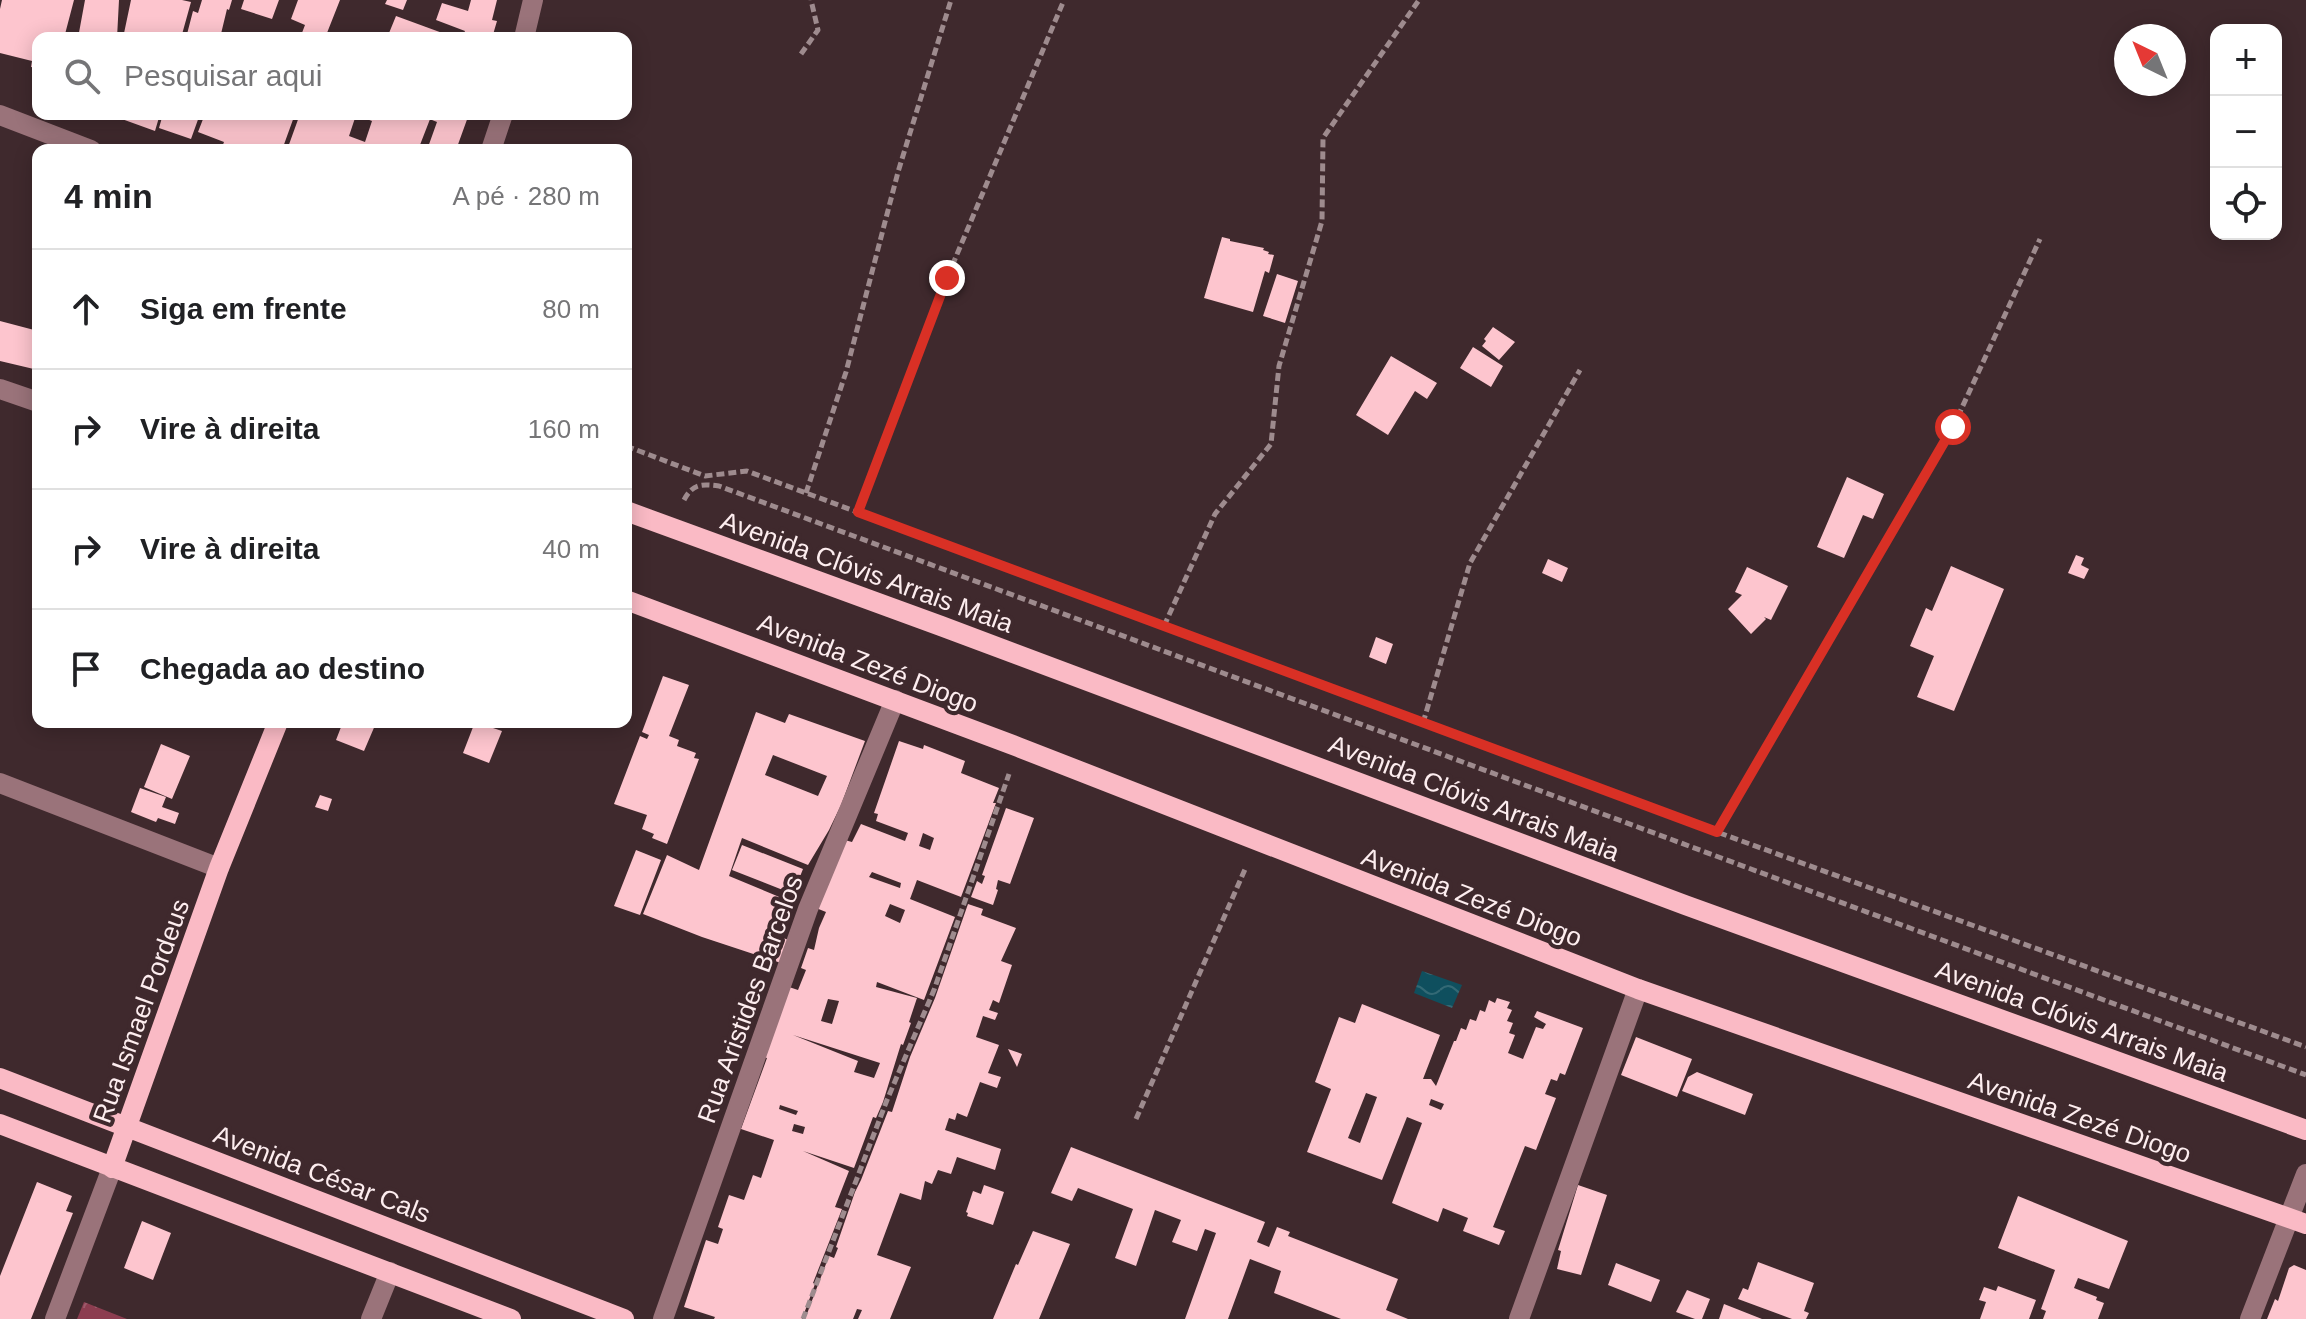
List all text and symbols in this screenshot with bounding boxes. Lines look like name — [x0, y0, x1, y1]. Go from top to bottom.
north arrow — [2114, 24, 2186, 96]
map controls — [2210, 24, 2282, 240]
button: + — [2210, 24, 2282, 96]
search box — [32, 32, 632, 120]
icon: search — [60, 54, 104, 98]
text: Pesquisar aqui — [124, 59, 322, 92]
button: − — [2210, 96, 2282, 168]
button: locate — [2210, 168, 2282, 240]
text: 4 min — [64, 177, 153, 215]
text: A pé · 280 m — [453, 181, 600, 211]
route end — [929, 260, 965, 296]
icon: ahead — [64, 287, 108, 331]
text: Siga em frente — [140, 292, 347, 325]
text: 80 m — [542, 294, 600, 324]
icon: right — [64, 407, 108, 451]
route start — [1935, 409, 1971, 445]
text: Vire à direita — [140, 412, 320, 445]
text: 160 m — [528, 414, 600, 444]
street label: Avenida Clóvis Arrais Maia — [717, 505, 1018, 639]
icon: right — [64, 527, 108, 571]
text: Vire à direita — [140, 532, 320, 565]
text: 40 m — [542, 534, 600, 564]
street label: Avenida Zezé Diogo — [754, 607, 982, 719]
icon: arrive — [64, 647, 108, 691]
text: Chegada ao destino — [140, 652, 425, 685]
street label: Avenida Clóvis Arrais Maia — [1324, 729, 1624, 868]
street label: Avenida Zezé Diogo — [1358, 841, 1586, 953]
street label: Rua Aristides Barcelos — [691, 871, 809, 1127]
street label: Rua Ismael Pordeus — [87, 895, 195, 1127]
street label: Avenida Clóvis Arrais Maia — [1932, 954, 2233, 1088]
street label: Avenida Zezé Diogo — [1965, 1065, 2195, 1169]
street label: Avenida César Cals — [210, 1119, 434, 1229]

